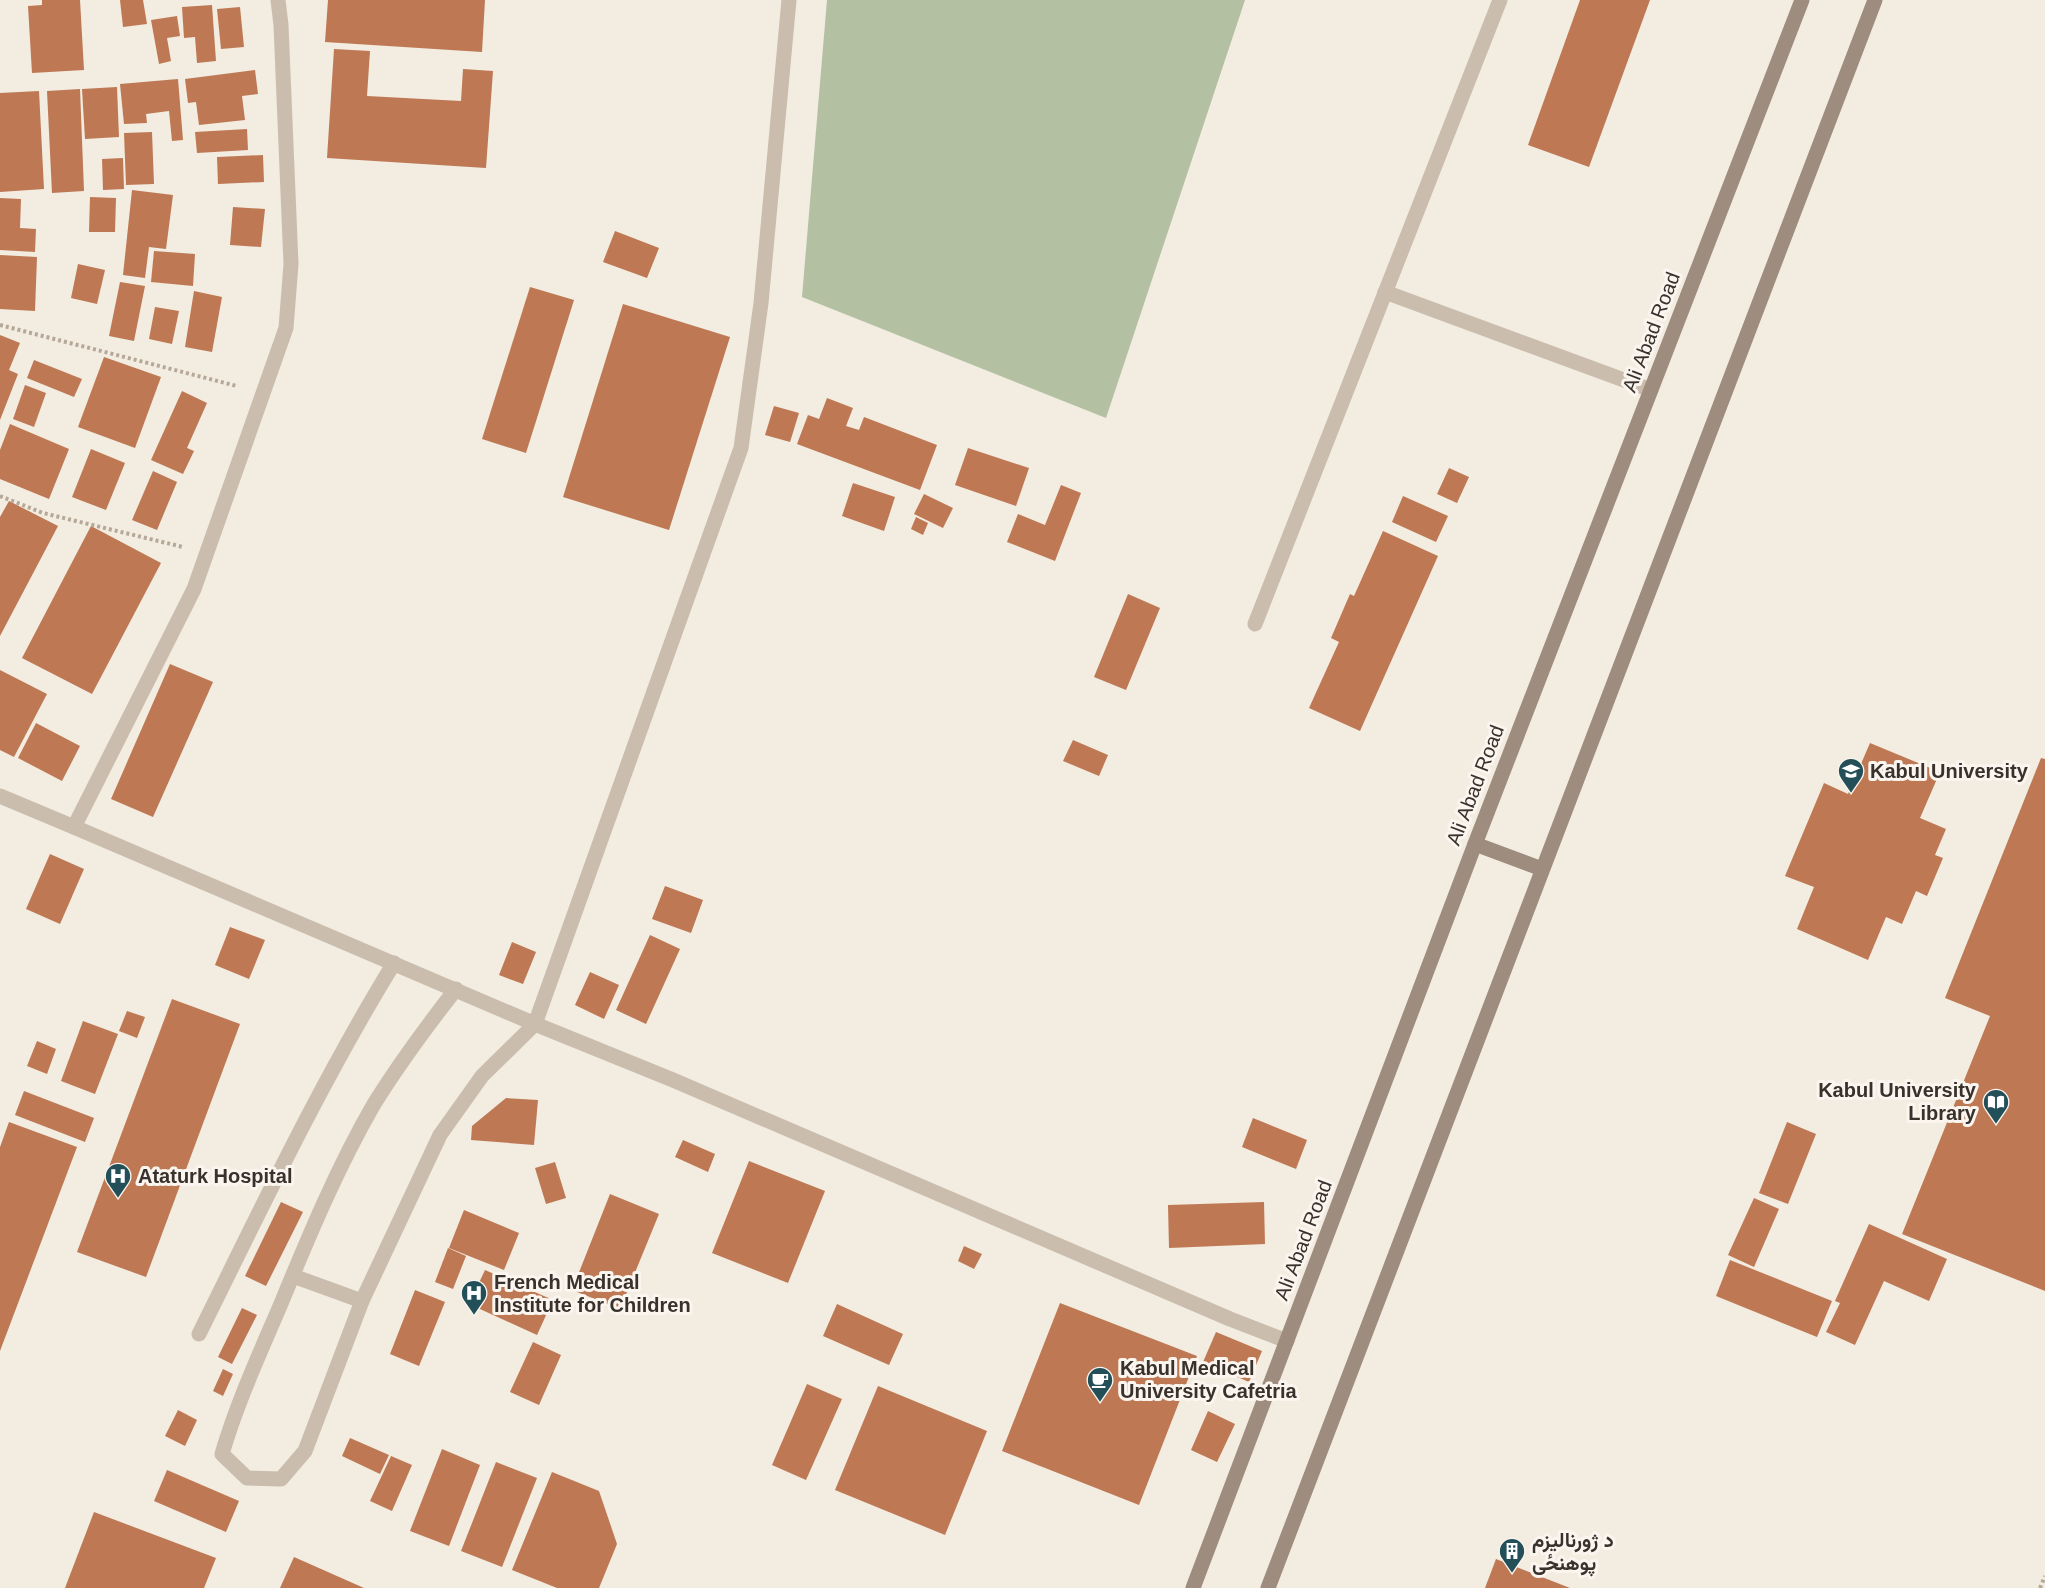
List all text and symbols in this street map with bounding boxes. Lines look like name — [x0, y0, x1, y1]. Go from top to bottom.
street label: Ali Abad Road — [1618, 269, 1684, 395]
street label: Ali Abad Road — [1442, 722, 1508, 848]
school or university icon: Kabul University — [1836, 756, 1866, 794]
place label: Kabul University — [1870, 760, 2029, 782]
place label: Kabul University Library — [1818, 1079, 1977, 1124]
library icon: Kabul University Library — [1981, 1087, 2011, 1125]
hospital icon: Ataturk Hospital — [103, 1161, 133, 1199]
place label: Ataturk Hospital — [138, 1165, 292, 1187]
street label: Ali Abad Road — [1270, 1177, 1336, 1303]
place label: French Medical Institute for Children — [494, 1271, 691, 1316]
hospital icon: French Medical Institute for Children — [459, 1278, 489, 1316]
place label: Kabul Medical University Cafetria — [1120, 1357, 1298, 1402]
cafe icon: Kabul Medical University Cafetria — [1085, 1365, 1115, 1403]
place label: د ژورنالیزم پوهنحٔی — [1532, 1529, 1614, 1577]
building icon: د ژورنالیزم پوهنحٔی — [1497, 1536, 1527, 1574]

